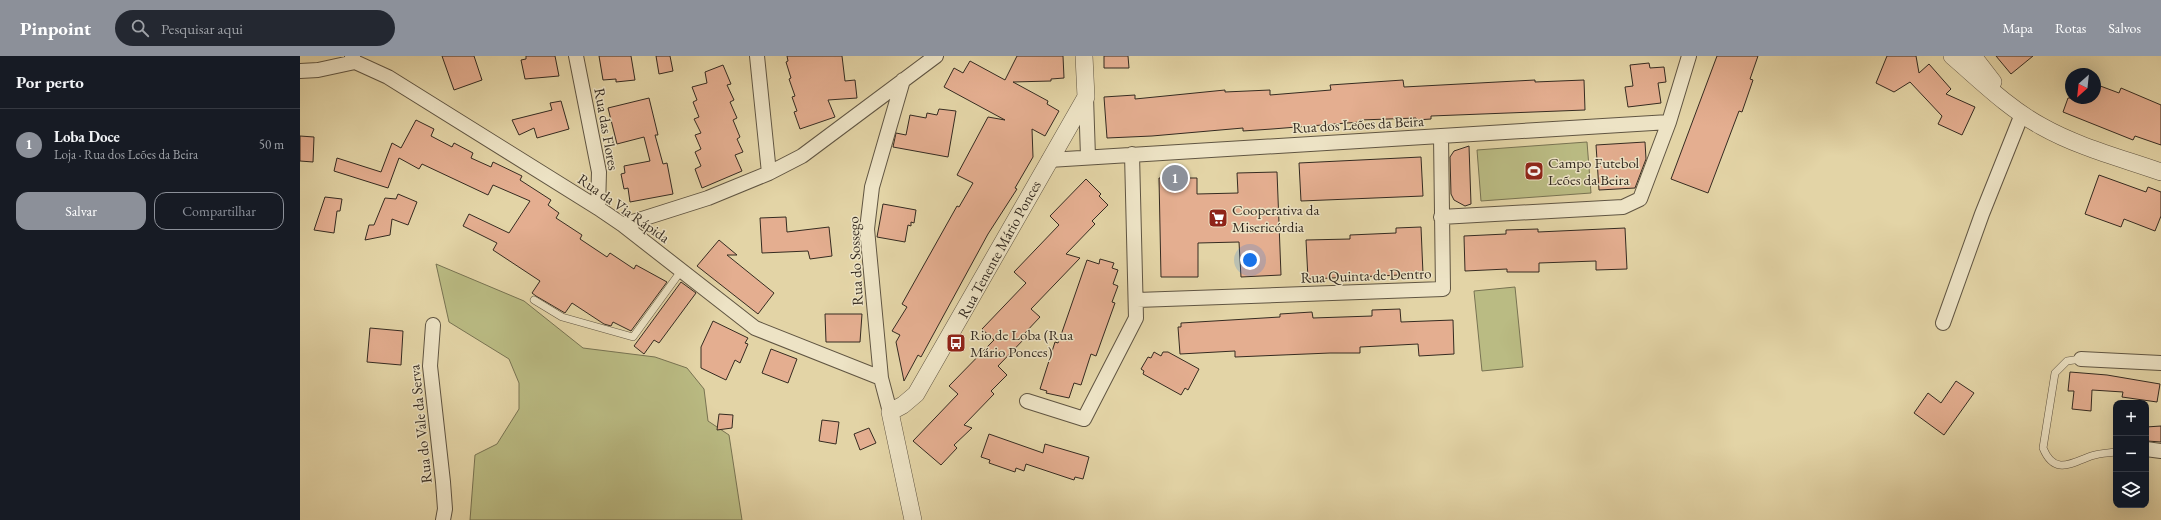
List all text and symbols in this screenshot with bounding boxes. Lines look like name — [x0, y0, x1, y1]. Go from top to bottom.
search box — [115, 10, 395, 46]
text: Pinpoint — [20, 16, 91, 41]
icon: search — [129, 17, 151, 39]
text: Pesquisar aqui — [161, 19, 243, 38]
text: Mapa — [2002, 19, 2033, 37]
text: Rotas — [2055, 19, 2086, 37]
text: Salvos — [2108, 19, 2141, 37]
north arrow — [2065, 68, 2101, 104]
text: Por perto — [16, 71, 84, 93]
street label: Rua das Flores — [590, 86, 624, 172]
street label: Rua dos Leões da Beira — [1292, 111, 1424, 137]
text: Loba Doce — [54, 127, 120, 146]
text: 1 — [26, 136, 32, 153]
text: 50 m — [259, 136, 284, 153]
text: Loja · Rua dos Leões da Beira — [54, 146, 198, 163]
place label: Campo Futebol Leões da Beira — [1548, 153, 1640, 189]
sports icon: Campo Futebol Leões da Beira — [1523, 160, 1545, 182]
pin: 1 — [1162, 163, 1188, 193]
street label: Rua da Via Rápida — [574, 169, 674, 247]
street label: Rua Tenente Mário Ponces — [953, 177, 1045, 321]
button: Salvar — [16, 192, 146, 230]
button: Compartilhar — [154, 192, 284, 230]
place label: Cooperativa da Misericórdia — [1232, 200, 1319, 236]
supermarket icon: Cooperativa da Misericórdia — [1207, 207, 1229, 229]
street label: Rua do Sossego — [843, 216, 867, 306]
your location — [1240, 250, 1260, 270]
street label: Rua Quinta de Dentro — [1300, 263, 1432, 287]
place label: Rio de Loba (Rua Mário Ponces) — [970, 325, 1073, 361]
bus stop icon: Rio de Loba (Rua Mário Ponces) — [945, 332, 967, 354]
street label: Rua do Vale da Serva — [404, 364, 436, 484]
map controls — [2113, 400, 2149, 508]
button: + — [2113, 400, 2149, 436]
button: − — [2113, 436, 2149, 472]
button: layers — [2113, 472, 2149, 508]

